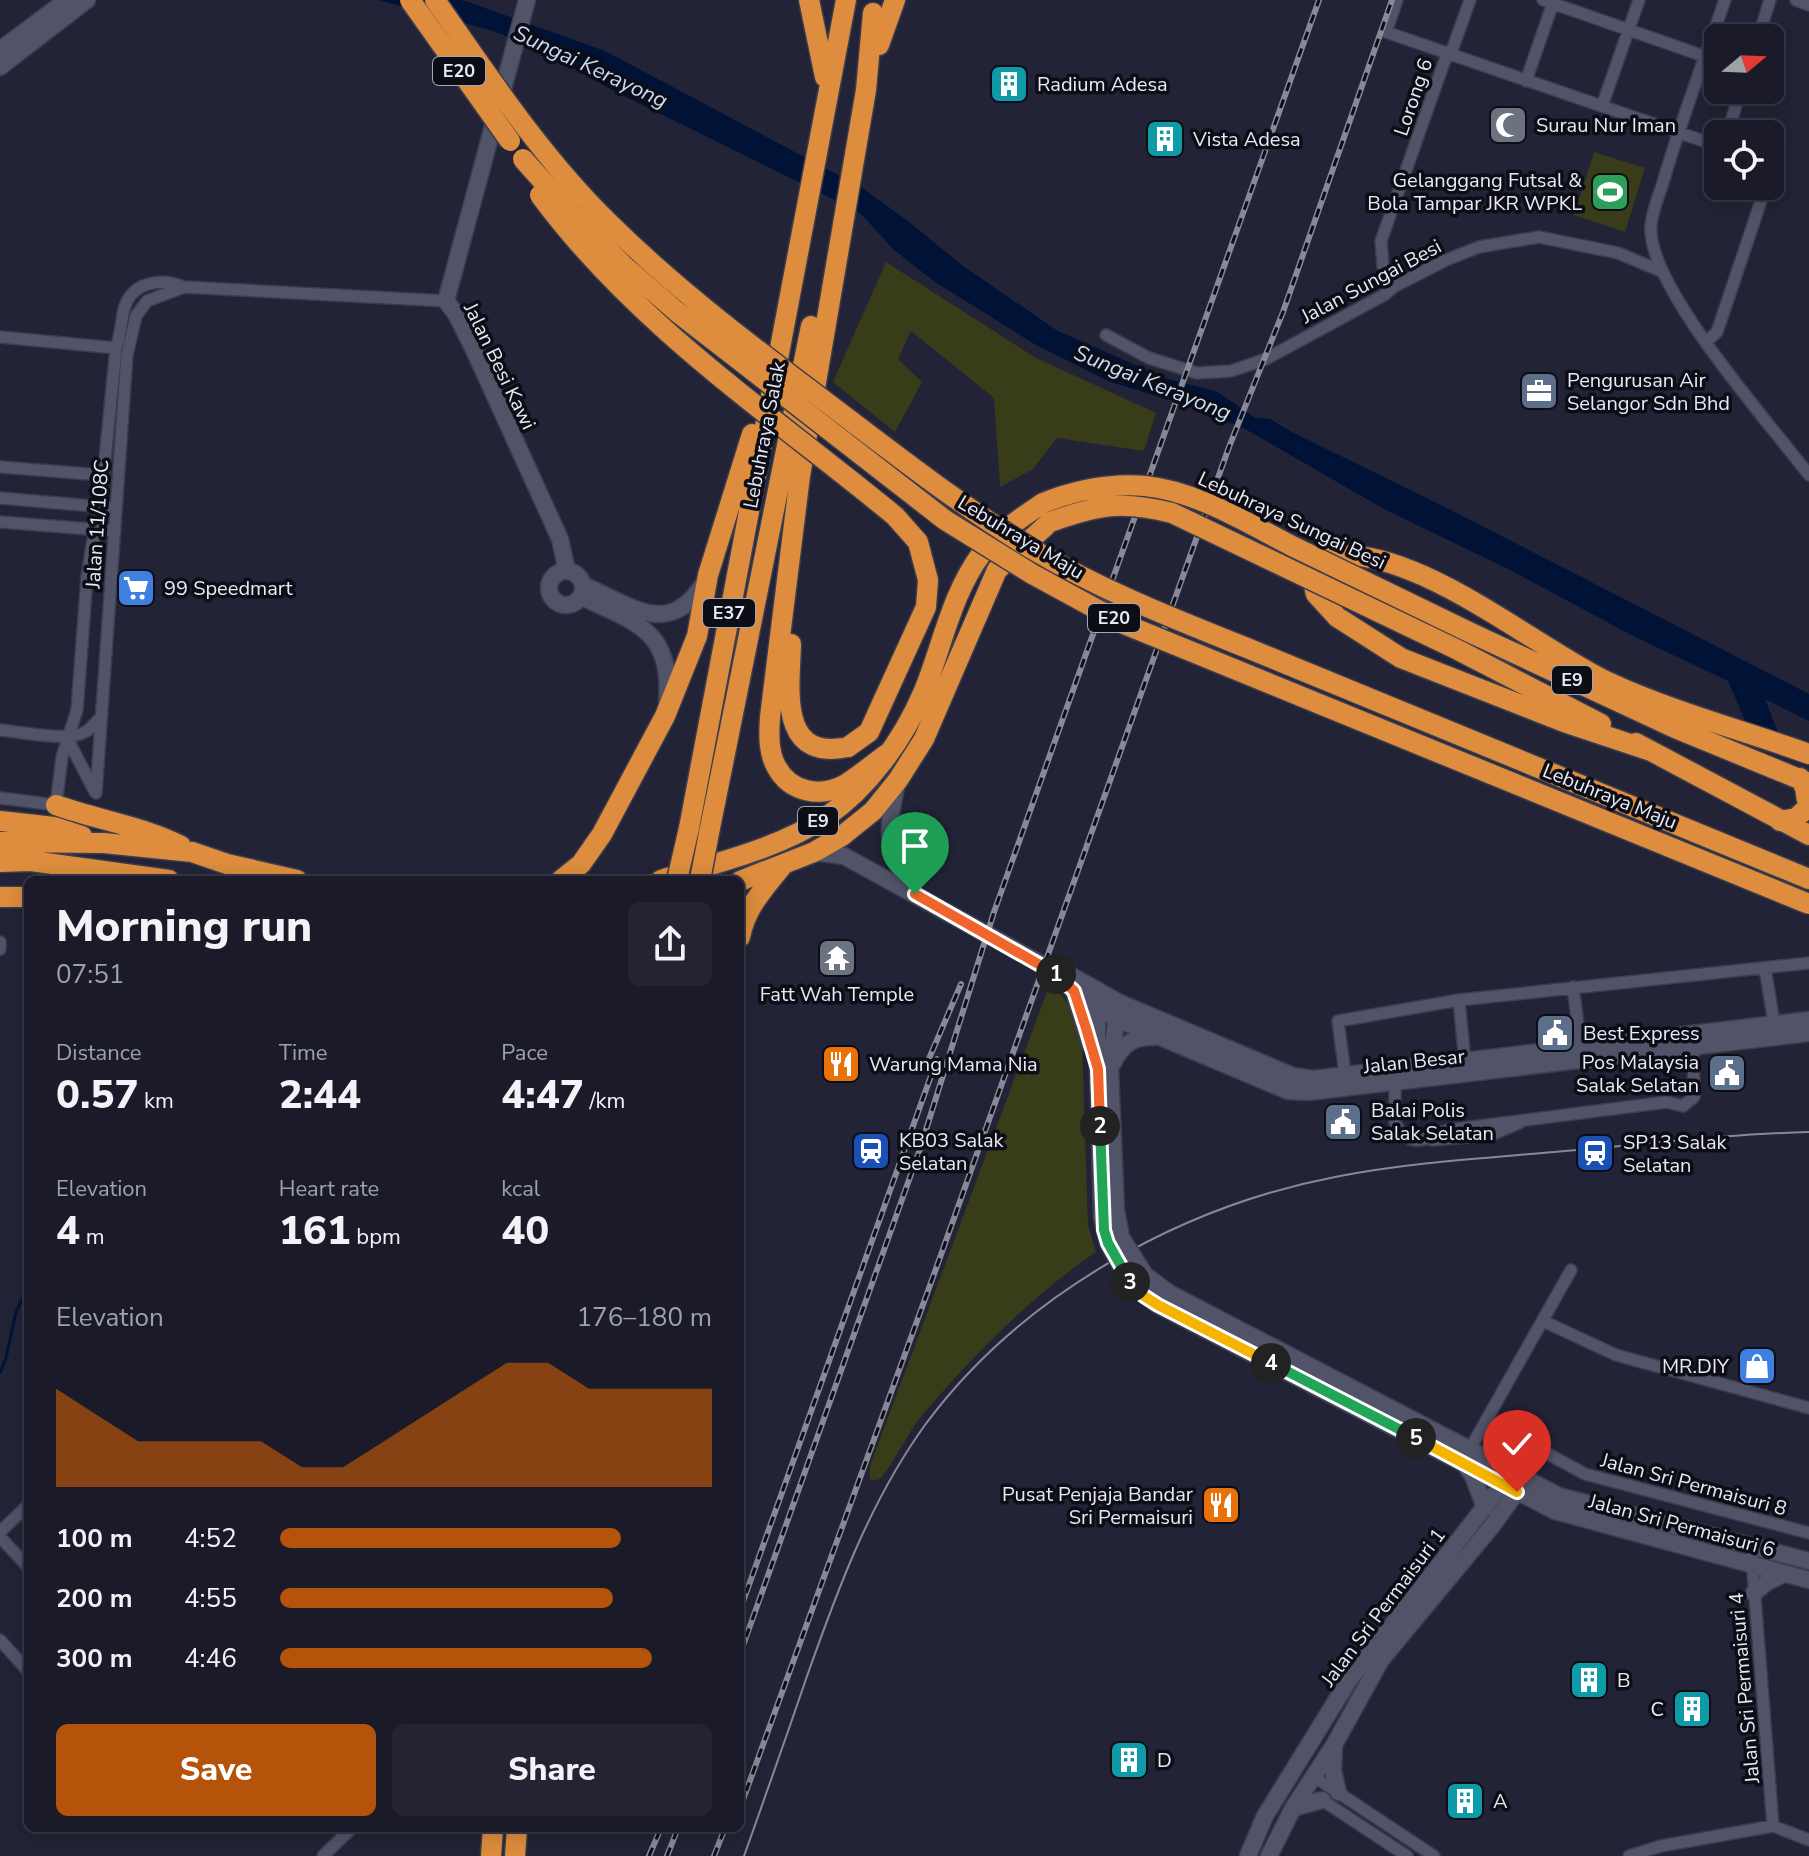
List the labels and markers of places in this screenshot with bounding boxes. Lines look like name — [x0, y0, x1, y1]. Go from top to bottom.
building icon: Radium Adesa — [988, 63, 1030, 105]
place label: Radium Adesa — [1037, 71, 1168, 98]
mosque icon: Surau Nur Iman — [1487, 104, 1529, 146]
place label: Surau Nur Iman — [1536, 112, 1676, 139]
building icon: Vista Adesa — [1144, 118, 1186, 160]
place label: Vista Adesa — [1192, 126, 1301, 153]
place label: Gelanggang Futsal & Bola Tampar JKR WPKL — [1367, 167, 1582, 217]
sports icon: Gelanggang Futsal & Bola Tampar JKR WPKL — [1589, 171, 1631, 213]
place label: Pengurusan Air Selangor Sdn Bhd — [1567, 367, 1730, 417]
office icon: Pengurusan Air Selangor Sdn Bhd — [1518, 370, 1560, 412]
supermarket icon: 99 Speedmart — [115, 567, 157, 609]
place label: 99 Speedmart — [164, 575, 293, 602]
pin — [881, 812, 949, 894]
temple icon: Fatt Wah Temple — [816, 937, 858, 979]
pin: 1 — [1036, 954, 1076, 994]
place label: Fatt Wah Temple — [760, 981, 914, 1008]
public building icon: Best Express — [1534, 1012, 1576, 1054]
place label: Best Express — [1583, 1020, 1700, 1047]
restaurant icon: Warung Mama Nia — [820, 1043, 862, 1085]
place label: Pos Malaysia Salak Selatan — [1576, 1049, 1699, 1099]
place label: Warung Mama Nia — [869, 1051, 1038, 1078]
public building icon: Pos Malaysia Salak Selatan — [1706, 1052, 1748, 1094]
place label: Balai Polis Salak Selatan — [1371, 1097, 1494, 1147]
public building icon: Balai Polis Salak Selatan — [1322, 1101, 1364, 1143]
pin: 2 — [1080, 1106, 1120, 1146]
place label: KB03 Salak Selatan — [899, 1127, 1005, 1177]
place label: SP13 Salak Selatan — [1623, 1129, 1728, 1179]
station icon: KB03 Salak Selatan — [850, 1130, 892, 1172]
station icon: SP13 Salak Selatan — [1574, 1132, 1616, 1174]
pin: 3 — [1110, 1262, 1150, 1302]
pin: 4 — [1251, 1343, 1291, 1383]
shop icon: MR.DIY — [1736, 1345, 1778, 1387]
place label: MR.DIY — [1662, 1353, 1730, 1380]
pin — [1483, 1410, 1551, 1492]
pin: 5 — [1396, 1418, 1436, 1458]
place label: Pusat Penjaja Bandar Sri Permaisuri — [1002, 1481, 1193, 1531]
restaurant icon: Pusat Penjaja Bandar Sri Permaisuri — [1200, 1484, 1242, 1526]
building icon: B — [1568, 1659, 1610, 1701]
place label: B — [1617, 1667, 1631, 1694]
building icon: C — [1671, 1688, 1713, 1730]
place label: C — [1651, 1696, 1664, 1723]
building icon: D — [1108, 1739, 1150, 1781]
place label: D — [1157, 1747, 1172, 1774]
building icon: A — [1444, 1780, 1486, 1822]
place label: A — [1493, 1788, 1508, 1815]

